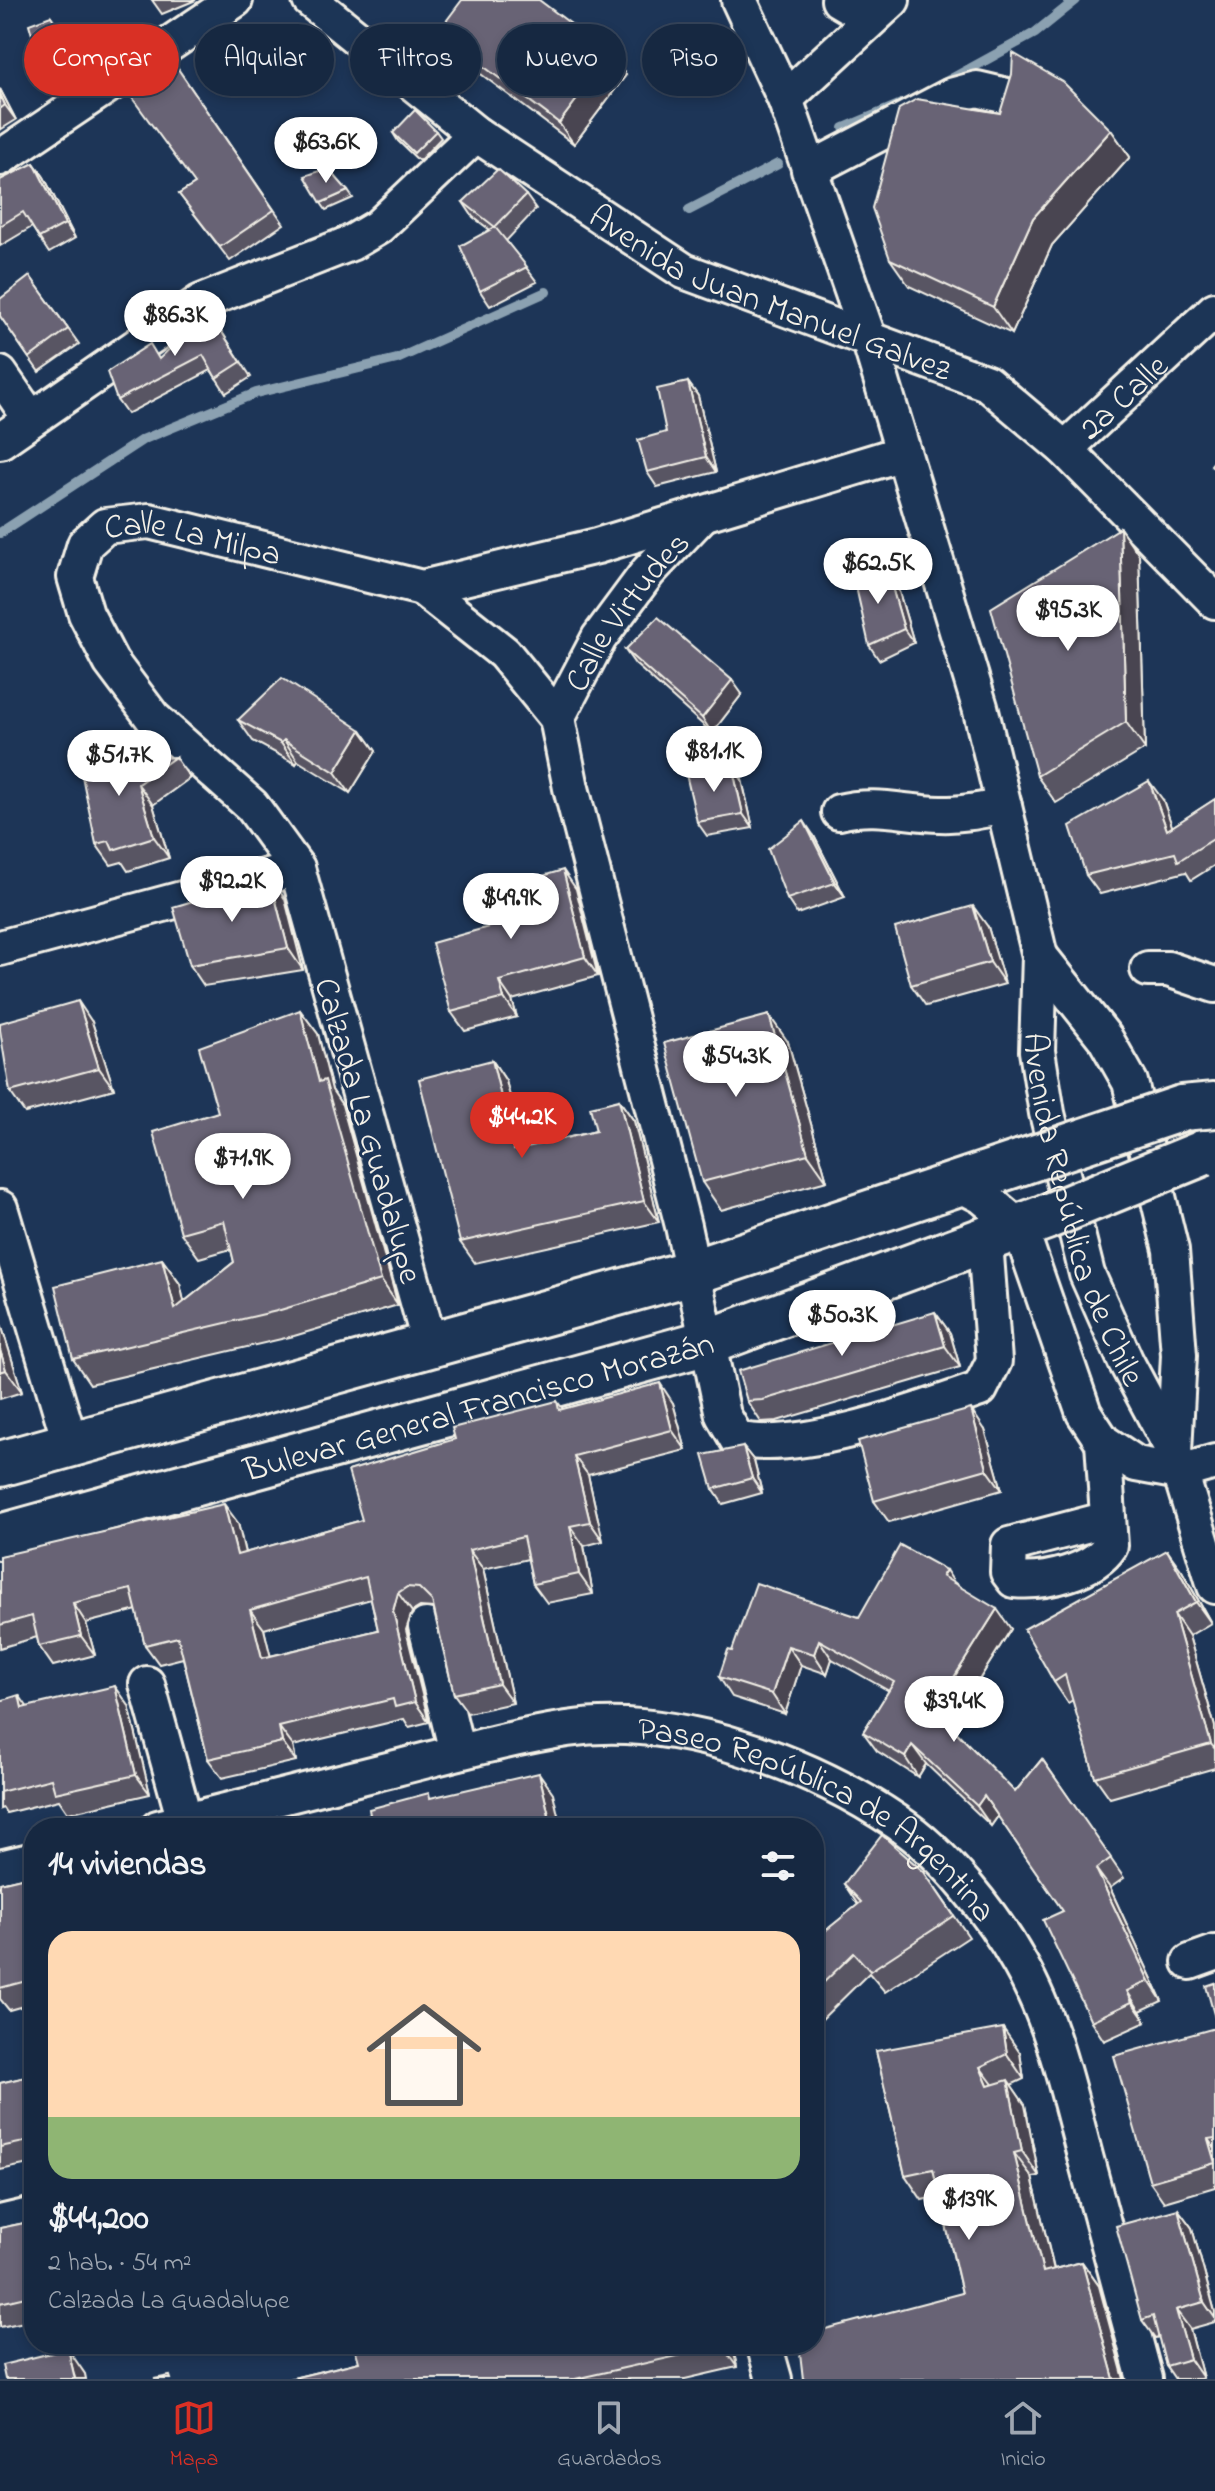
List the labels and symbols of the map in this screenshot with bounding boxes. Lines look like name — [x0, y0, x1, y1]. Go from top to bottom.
pin: $63.6K — [261, 117, 391, 185]
street label: Avenida Juan Manuel Galvez — [577, 194, 958, 397]
pin: $86.3K — [110, 290, 240, 358]
street label: 2a Calle — [1069, 344, 1182, 454]
street label: Calle La Milpa — [102, 500, 286, 582]
street label: Calle Virtudes — [554, 521, 703, 702]
pin: $62.5K — [813, 538, 943, 606]
pin: $95.3K — [1003, 585, 1133, 653]
pin: $81.1K — [649, 726, 779, 794]
pin: $51.7K — [54, 730, 184, 798]
pin: $92.2K — [167, 856, 297, 924]
pin: $49.9K — [446, 873, 576, 941]
street label: Calzada La Guadalupe — [299, 972, 434, 1291]
pin: $54.3K — [671, 1031, 801, 1099]
street label: Avenida República de Chile — [1008, 1032, 1156, 1397]
pin: $44.2K — [457, 1092, 587, 1160]
pin: $71.9K — [178, 1133, 308, 1201]
pin: $50.3K — [777, 1290, 907, 1358]
street label: Bulevar General Francisco Morazán — [237, 1321, 720, 1498]
pin: $39.4K — [889, 1676, 1019, 1744]
street label: Paseo República de Argentina — [635, 1706, 1007, 1934]
pin: $139K — [913, 2174, 1025, 2242]

